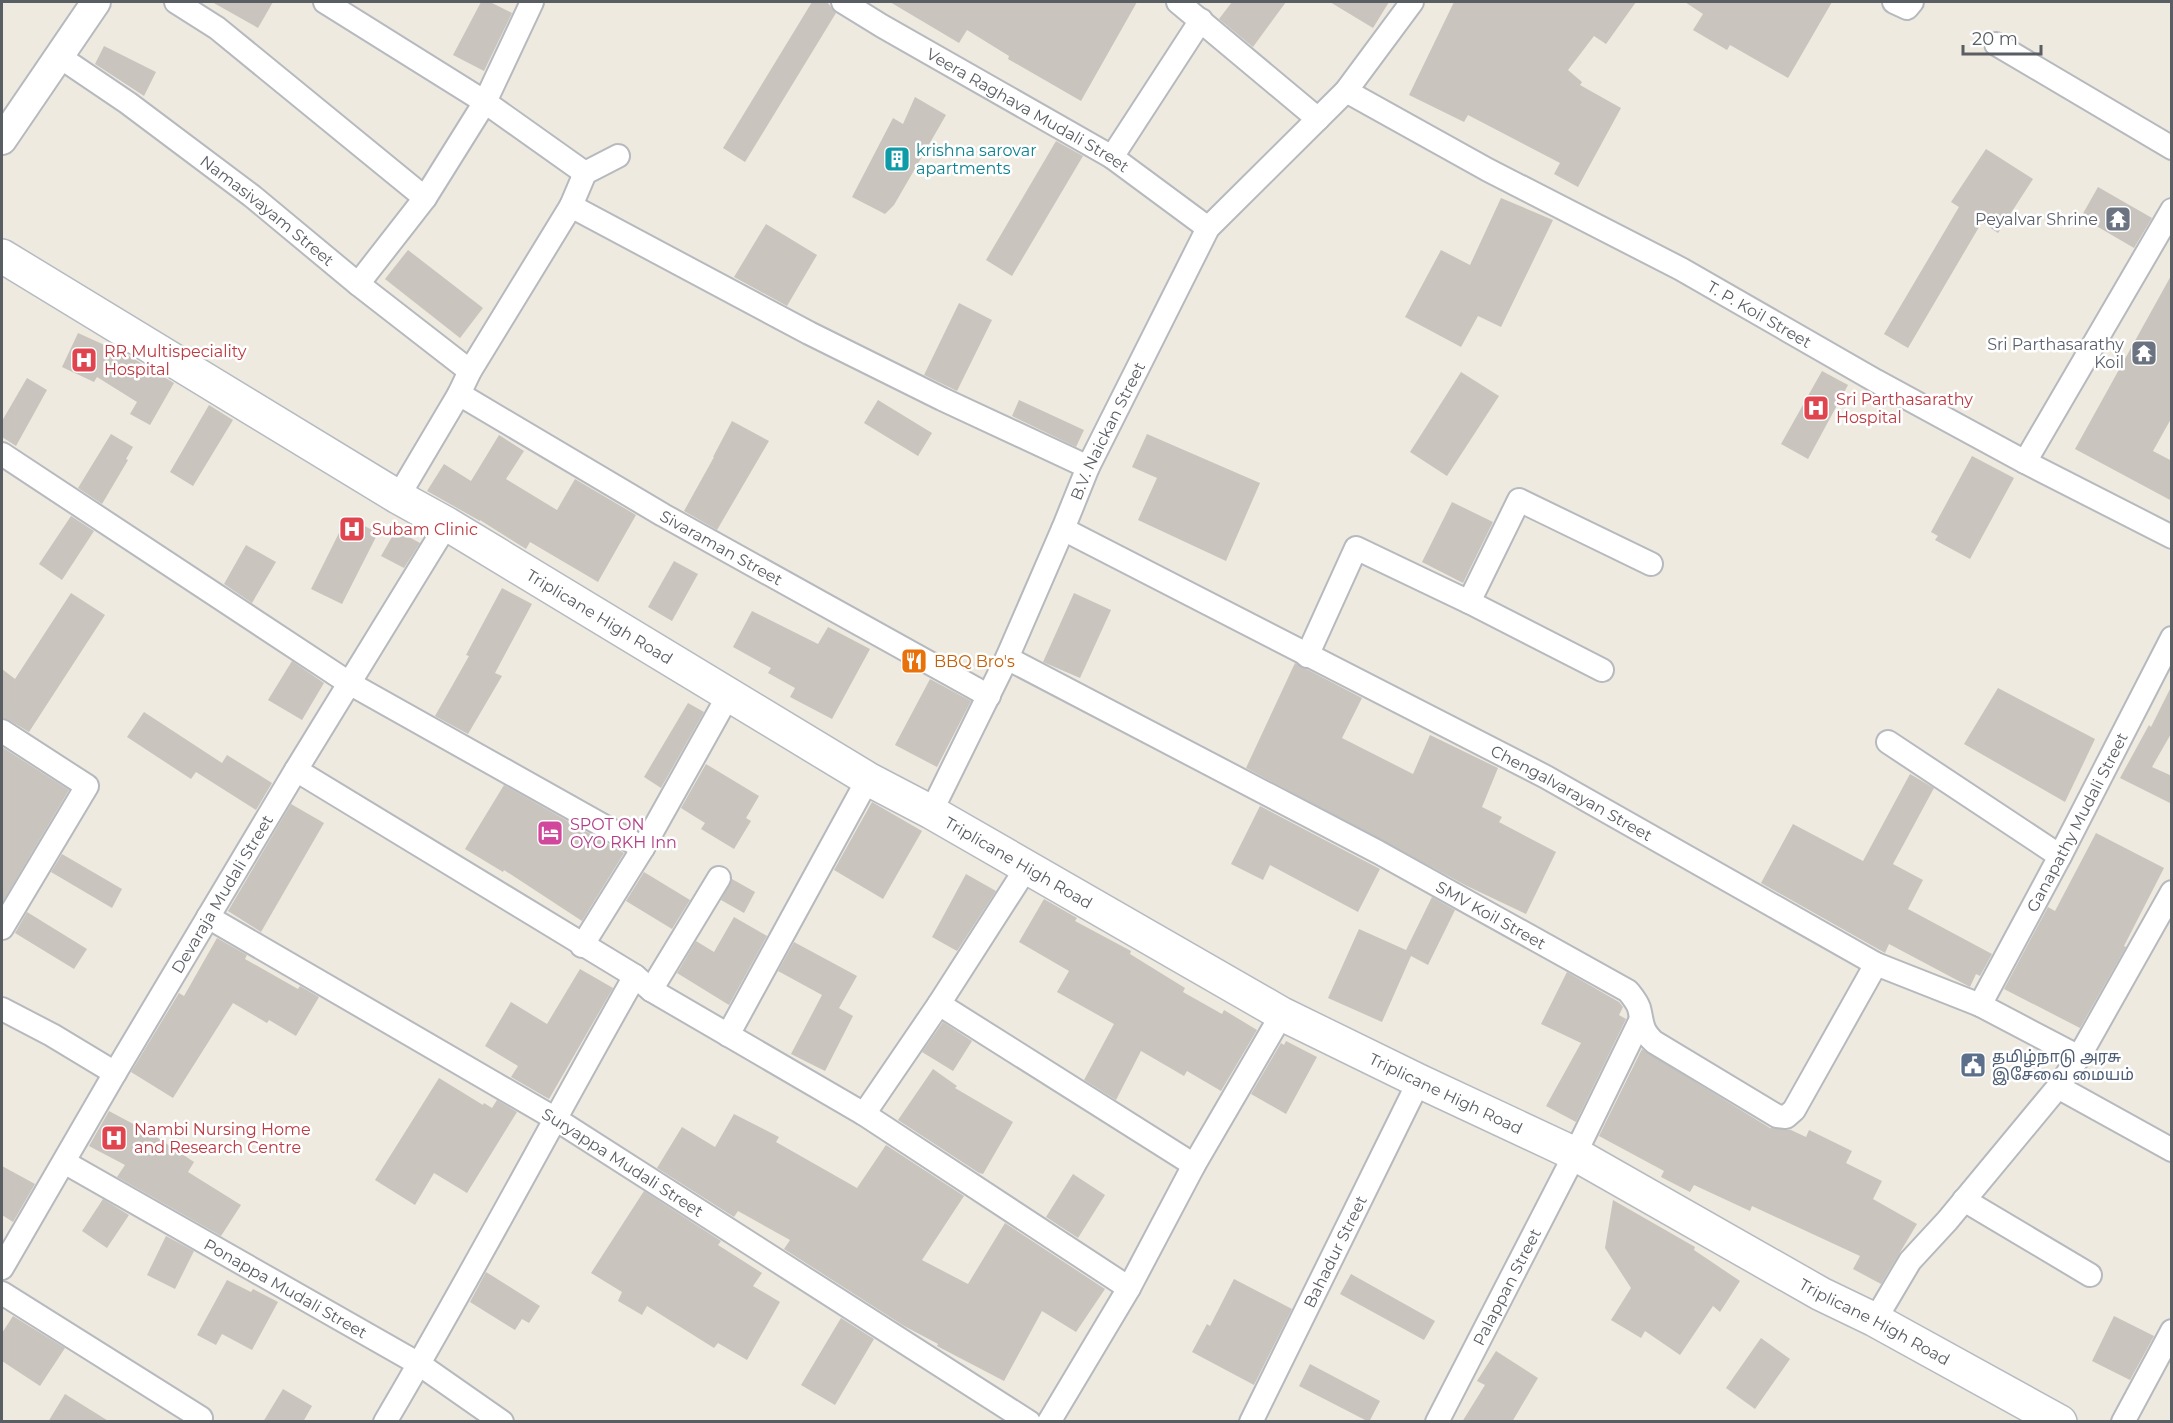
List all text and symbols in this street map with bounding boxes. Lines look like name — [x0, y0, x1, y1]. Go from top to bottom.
scale bar — [1963, 18, 2041, 56]
text: 20 m — [1972, 28, 2018, 50]
street label: Veera Raghava Mudali Street — [923, 44, 1133, 176]
place label: krishna sarovar apartments — [916, 141, 1037, 178]
building icon: krishna sarovar apartments — [882, 144, 912, 174]
street label: Namasivayam Street — [197, 151, 338, 270]
temple icon: Peyalvar Shrine — [2103, 204, 2133, 234]
place label: Peyalvar Shrine — [1975, 210, 2098, 229]
street label: T. P. Koil Street — [1704, 277, 1816, 352]
place label: Sri Parthasarathy Koil — [1987, 335, 2124, 372]
temple icon: Sri Parthasarathy Koil — [2129, 338, 2159, 368]
place label: RR Multispeciality Hospital — [104, 342, 247, 379]
hospital icon: RR Multispeciality Hospital — [69, 345, 99, 375]
street label: B.V. Naickan Street — [1066, 358, 1149, 503]
place label: Sri Parthasarathy Hospital — [1836, 390, 1973, 427]
hospital icon: Sri Parthasarathy Hospital — [1801, 393, 1831, 423]
street label: Sivaraman Street — [657, 506, 786, 589]
hospital icon: Subam Clinic — [337, 514, 367, 544]
place label: Subam Clinic — [372, 520, 478, 539]
street label: Triplicane High Road — [523, 565, 676, 668]
restaurant icon: BBQ Bro's — [899, 646, 929, 676]
place label: BBQ Bro's — [934, 652, 1015, 671]
street label: Ganapathy Mudali Street — [2022, 729, 2132, 915]
street label: Chengalvarayan Street — [1488, 741, 1656, 845]
street label: Devaraja Mudali Street — [167, 811, 277, 977]
street label: Triplicane High Road — [941, 812, 1096, 912]
place label: SPOT ON OYO RKH Inn — [570, 815, 677, 852]
hotel icon: SPOT ON OYO RKH Inn — [535, 818, 565, 848]
street label: SMV Koil Street — [1433, 877, 1550, 953]
place label: தமிழ்நாடு அரசு இசேவை மையம் — [1992, 1047, 2134, 1086]
street label: Triplicane High Road — [1366, 1049, 1526, 1138]
public building icon: தமிழ்நாடு அரசு இசேவை மையம் — [1958, 1050, 1988, 1080]
street label: Suryappa Mudali Street — [539, 1104, 708, 1221]
place label: Nambi Nursing Home and Research Centre — [134, 1120, 311, 1157]
hospital icon: Nambi Nursing Home and Research Centre — [99, 1123, 129, 1153]
street label: Bahadur Street — [1299, 1192, 1371, 1311]
street label: Palappan Street — [1469, 1225, 1545, 1349]
street label: Ponappa Mudali Street — [201, 1234, 371, 1342]
street label: Triplicane High Road — [1796, 1274, 1953, 1369]

